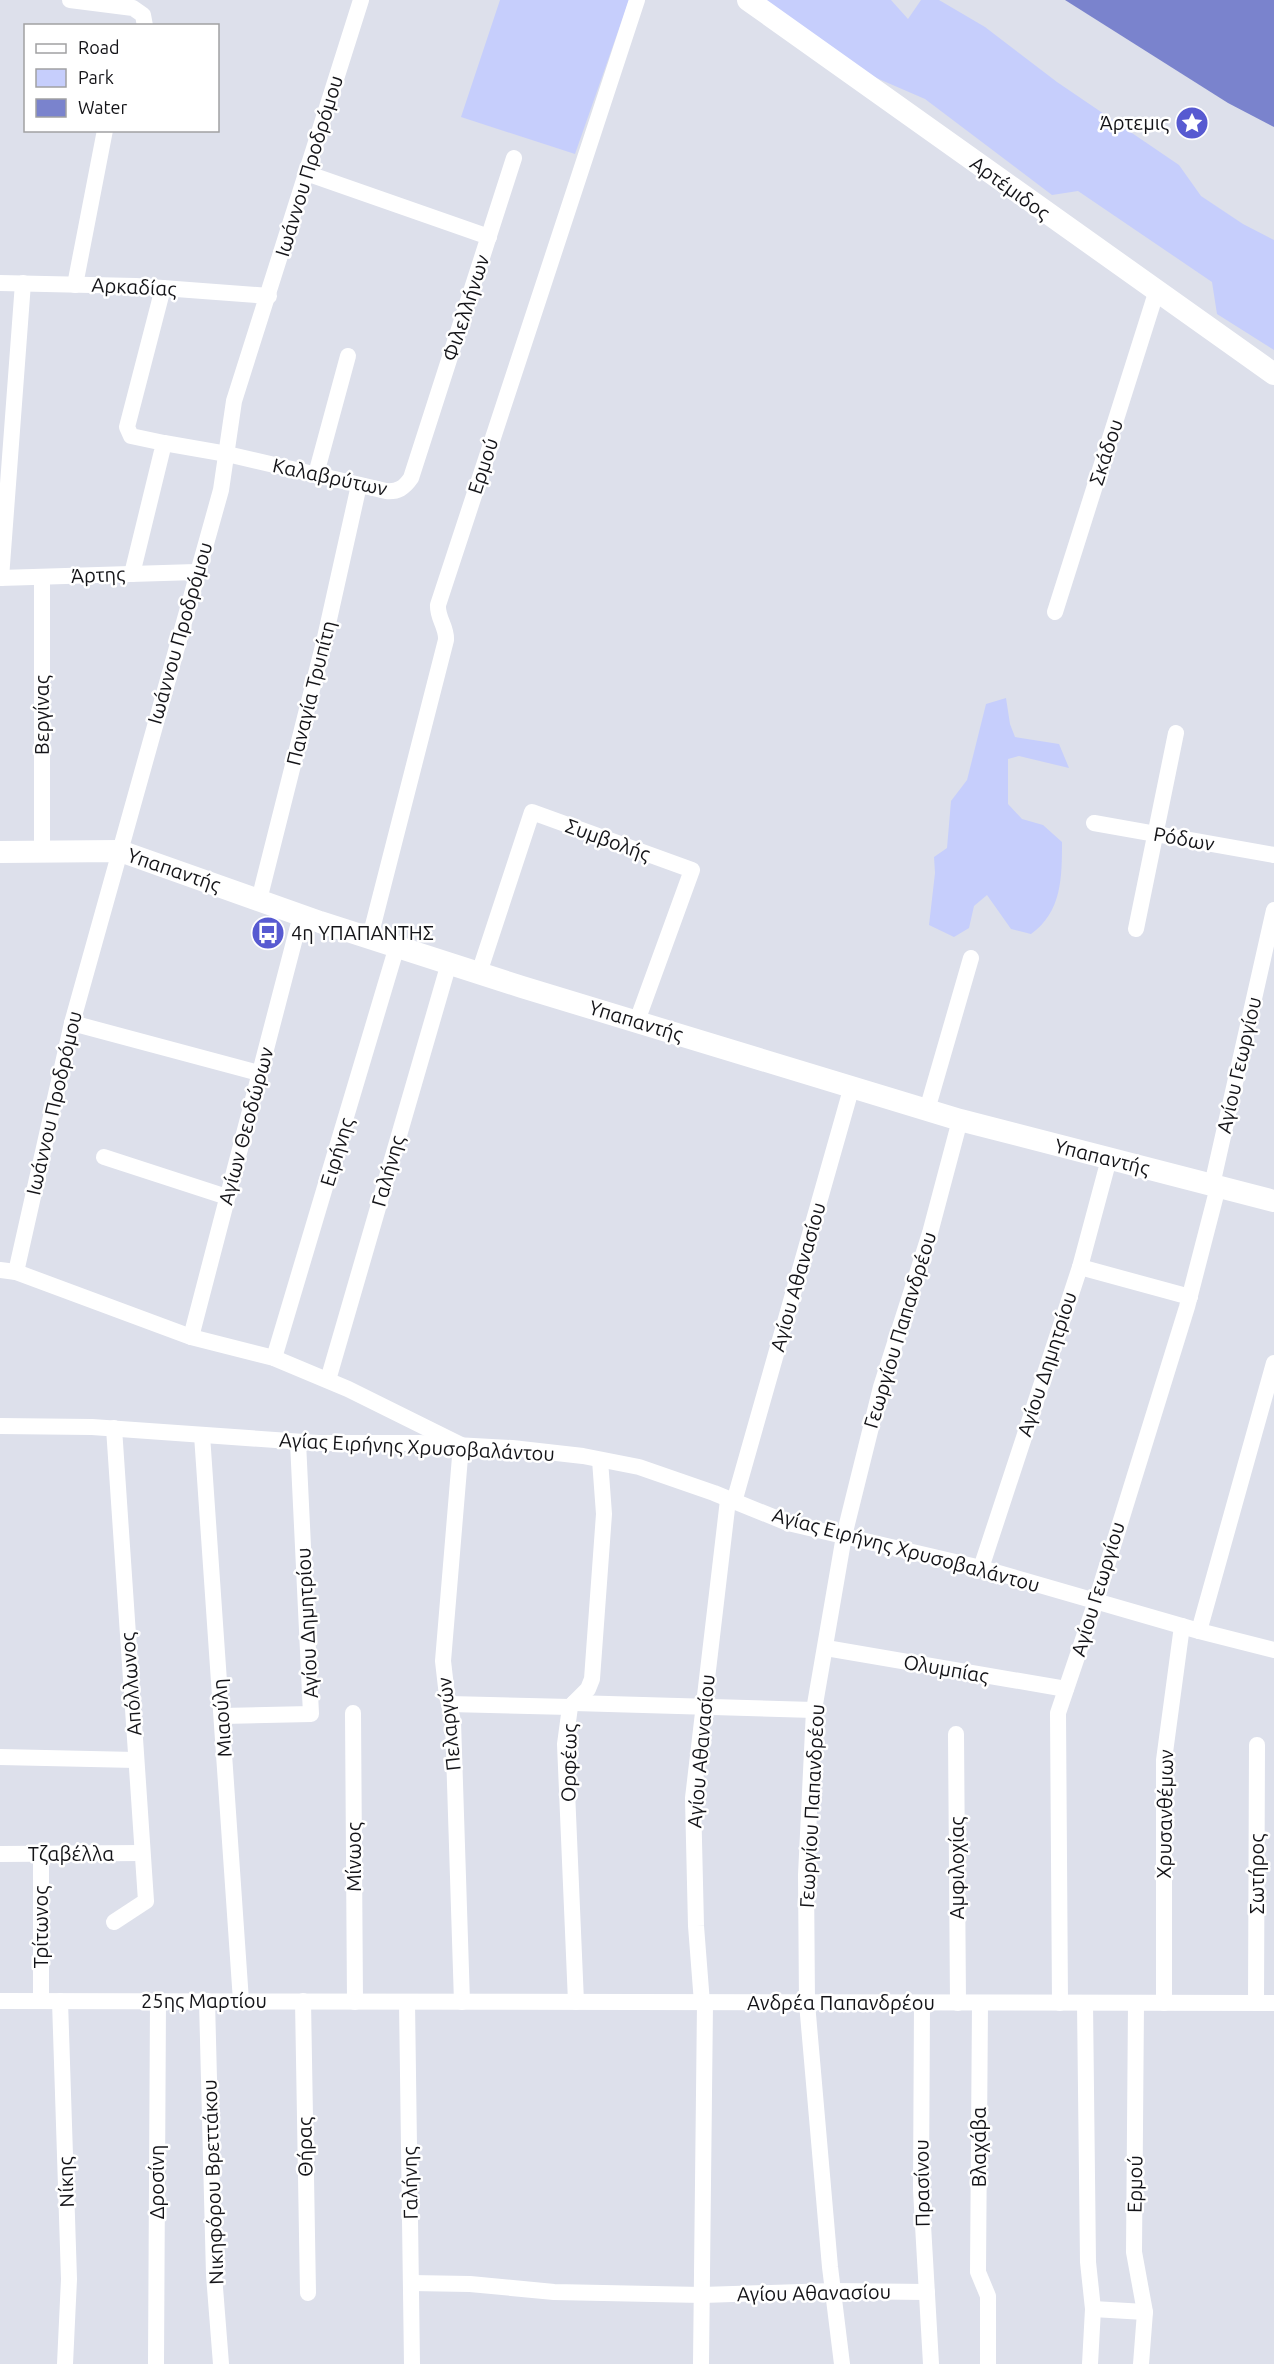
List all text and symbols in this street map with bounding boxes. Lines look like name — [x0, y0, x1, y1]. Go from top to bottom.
legend — [24, 24, 219, 132]
text: Road — [78, 37, 120, 57]
text: Park — [78, 67, 114, 87]
street label: Ιωάννου Προδρόμου — [270, 72, 347, 259]
text: Water — [78, 97, 128, 117]
place icon: Άρτεμις — [1174, 105, 1210, 141]
place label: Άρτεμις — [1100, 111, 1169, 134]
street label: Αρτέμιδος — [966, 151, 1055, 224]
street label: Φιλελλήνων — [437, 251, 494, 364]
street label: Αρκαδίας — [91, 273, 177, 300]
street label: Σκάδου — [1084, 416, 1127, 488]
street label: Ερμού — [463, 435, 502, 497]
street label: Καλαβρύτων — [271, 453, 390, 500]
street label: Ιωάννου Προδρόμου — [143, 539, 217, 727]
street label: Άρτης — [71, 562, 125, 587]
street label: Παναγία Τρυπίτη — [281, 618, 340, 768]
street label: Βεργίνας — [30, 675, 53, 755]
street label: Συμβολής — [563, 814, 654, 865]
street label: Ρόδων — [1152, 822, 1217, 855]
street label: Υπαπαντής — [124, 843, 224, 896]
bus stop icon: 4η ΥΠΑΠΑΝΤΗΣ — [250, 915, 286, 951]
place label: 4η ΥΠΑΠΑΝΤΗΣ — [291, 921, 434, 944]
street label: Αγίου Γεωργίου — [1212, 994, 1265, 1135]
street label: Υπαπαντής — [586, 995, 686, 1046]
street label: Ιωάννου Προδρόμου — [21, 1009, 86, 1197]
street label: Αγίων Θεοδώρων — [213, 1044, 278, 1207]
street label: Ειρήνης — [315, 1115, 358, 1189]
street label: Γαλήνης — [366, 1133, 409, 1209]
street label: Υπαπαντής — [1052, 1134, 1152, 1179]
street label: Αγίου Αθανασίου — [765, 1200, 830, 1354]
street label: Γεωργίου Παπανδρέου — [859, 1229, 940, 1431]
street label: Αγίου Δημητρίου — [1012, 1288, 1081, 1439]
street label: Αγίας Ειρήνης Χρυσοβαλάντου — [279, 1428, 555, 1465]
street label: Αγίας Ειρήνης Χρυσοβαλάντου — [770, 1503, 1042, 1596]
street label: Αγίου Γεωργίου — [1066, 1519, 1129, 1659]
street label: Αγίου Δημητρίου — [291, 1547, 322, 1699]
street label: Απόλλωνος — [115, 1632, 146, 1737]
street label: Ολυμπίας — [902, 1650, 990, 1687]
street label: Αγίου Αθανασίου — [682, 1673, 719, 1829]
street label: Πελαργών — [432, 1676, 465, 1772]
street label: Μιαούλη — [207, 1678, 236, 1758]
street label: Γεωργίου Παπανδρέου — [795, 1703, 828, 1909]
street label: Ορφέως — [556, 1724, 581, 1802]
street label: Χρυσανθέμων — [1152, 1749, 1177, 1879]
street label: Αμφιλοχίας — [945, 1817, 968, 1919]
street label: Μίνωος — [342, 1822, 365, 1892]
street label: Σωτήρος — [1245, 1834, 1268, 1914]
street label: Τζαβέλλα — [28, 1842, 114, 1865]
street label: Τρίτωνος — [29, 1886, 52, 1968]
street label: 25ης Μαρτίου — [141, 1989, 267, 2012]
street label: Ανδρέα Παπανδρέου — [747, 1991, 935, 2014]
street label: Νικηφόρου Βρεττάκου — [197, 2079, 228, 2285]
street label: Βλαχάβα — [967, 2107, 990, 2187]
street label: Θήρας — [292, 2117, 317, 2177]
street label: Πρασίνου — [909, 2139, 934, 2227]
street label: Δροσίνη — [145, 2145, 168, 2219]
street label: Γαλήνης — [397, 2146, 422, 2220]
street label: Ερμού — [1122, 2155, 1147, 2213]
street label: Νίκης — [53, 2156, 78, 2208]
street label: Αγίου Αθανασίου — [737, 2280, 891, 2305]

